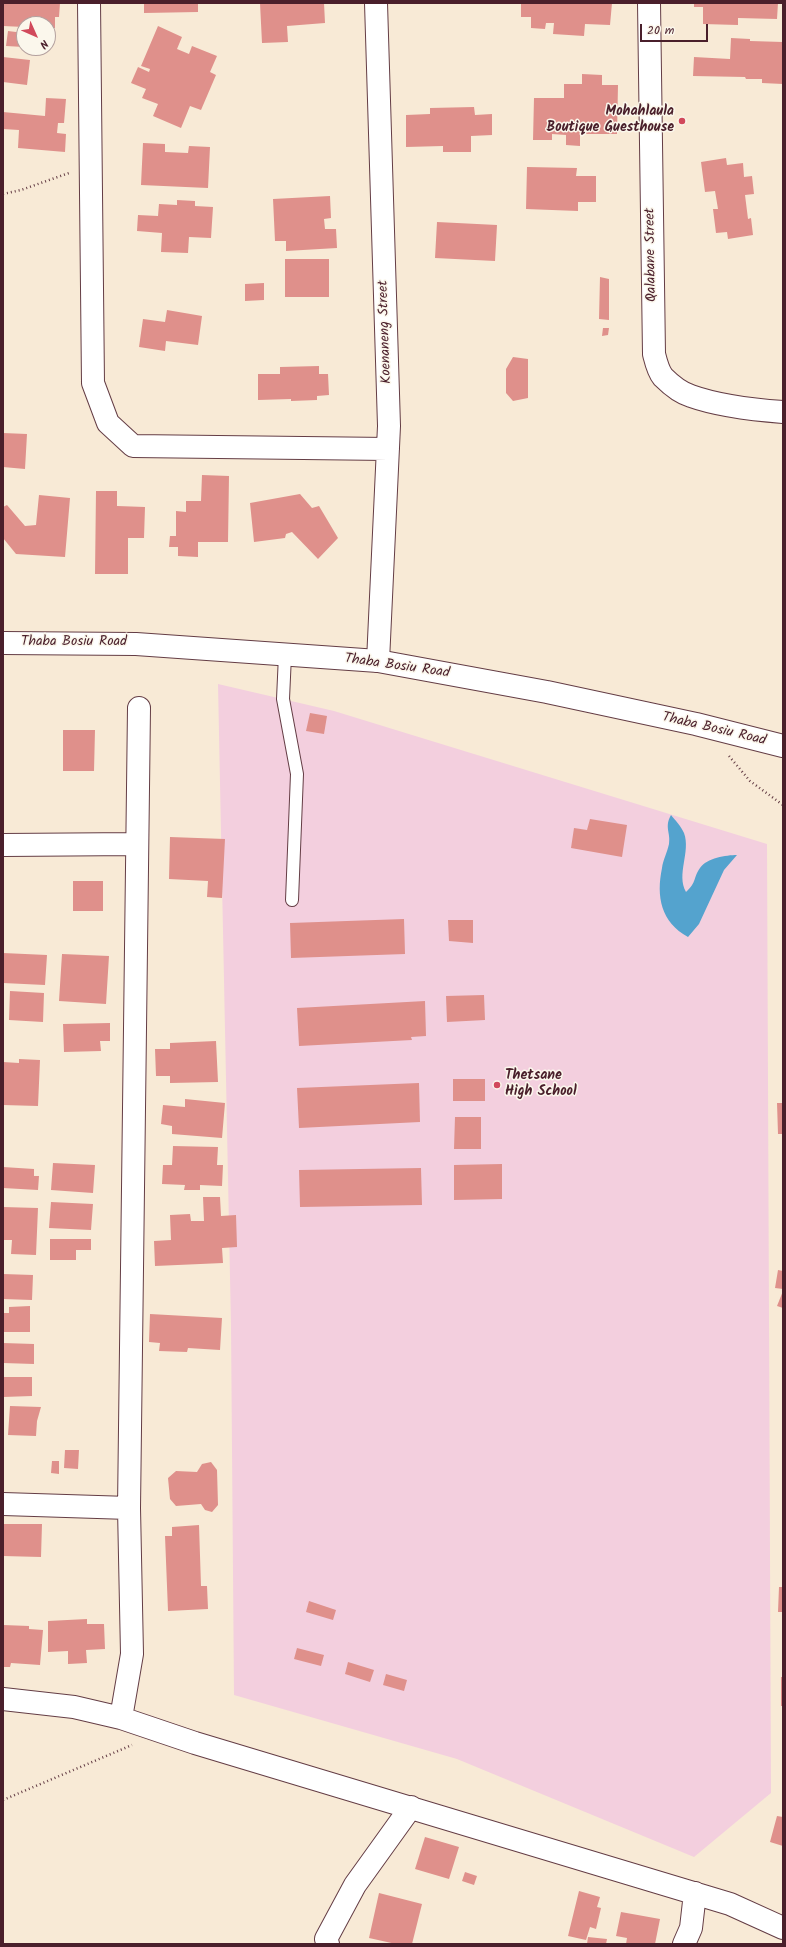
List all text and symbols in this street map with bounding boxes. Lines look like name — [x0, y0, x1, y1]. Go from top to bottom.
north arrow — [16, 16, 56, 56]
scale bar — [642, 16, 710, 42]
text: 20 m — [647, 21, 674, 40]
text: N — [35, 35, 53, 53]
place label: Mohahlaula Boutique Guesthouse — [547, 105, 674, 138]
marker: Mohahlaula Boutique Guesthouse — [677, 116, 687, 126]
street label: Qalabane Street — [643, 208, 661, 302]
street label: Koenaneng Street — [376, 280, 396, 384]
street label: Thaba Bosiu Road — [21, 635, 127, 651]
street label: Thaba Bosiu Road — [343, 651, 451, 683]
street label: Thaba Bosiu Road — [660, 710, 768, 750]
place label: Thetsane High School — [505, 1069, 577, 1102]
marker: Thetsane High School — [492, 1080, 502, 1090]

